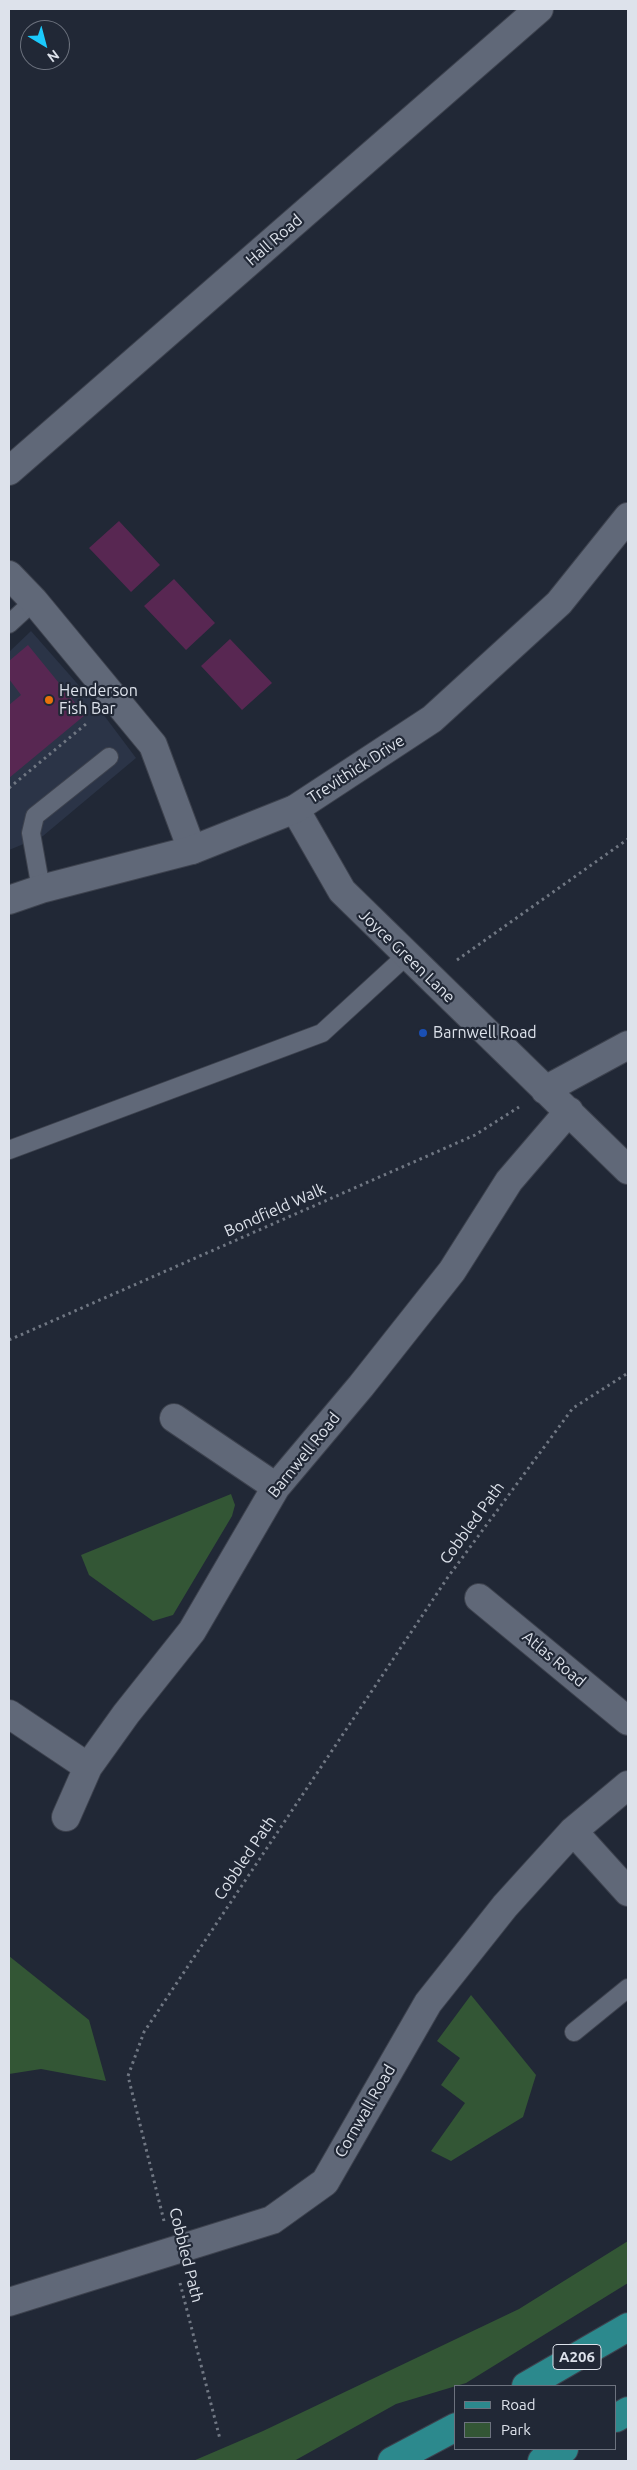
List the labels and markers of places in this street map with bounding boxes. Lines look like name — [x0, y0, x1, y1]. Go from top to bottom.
place label: Henderson Fish Bar — [59, 681, 138, 719]
marker: Henderson Fish Bar — [43, 694, 55, 706]
place label: Barnwell Road — [433, 1023, 537, 1043]
marker: Barnwell Road — [417, 1027, 429, 1039]

